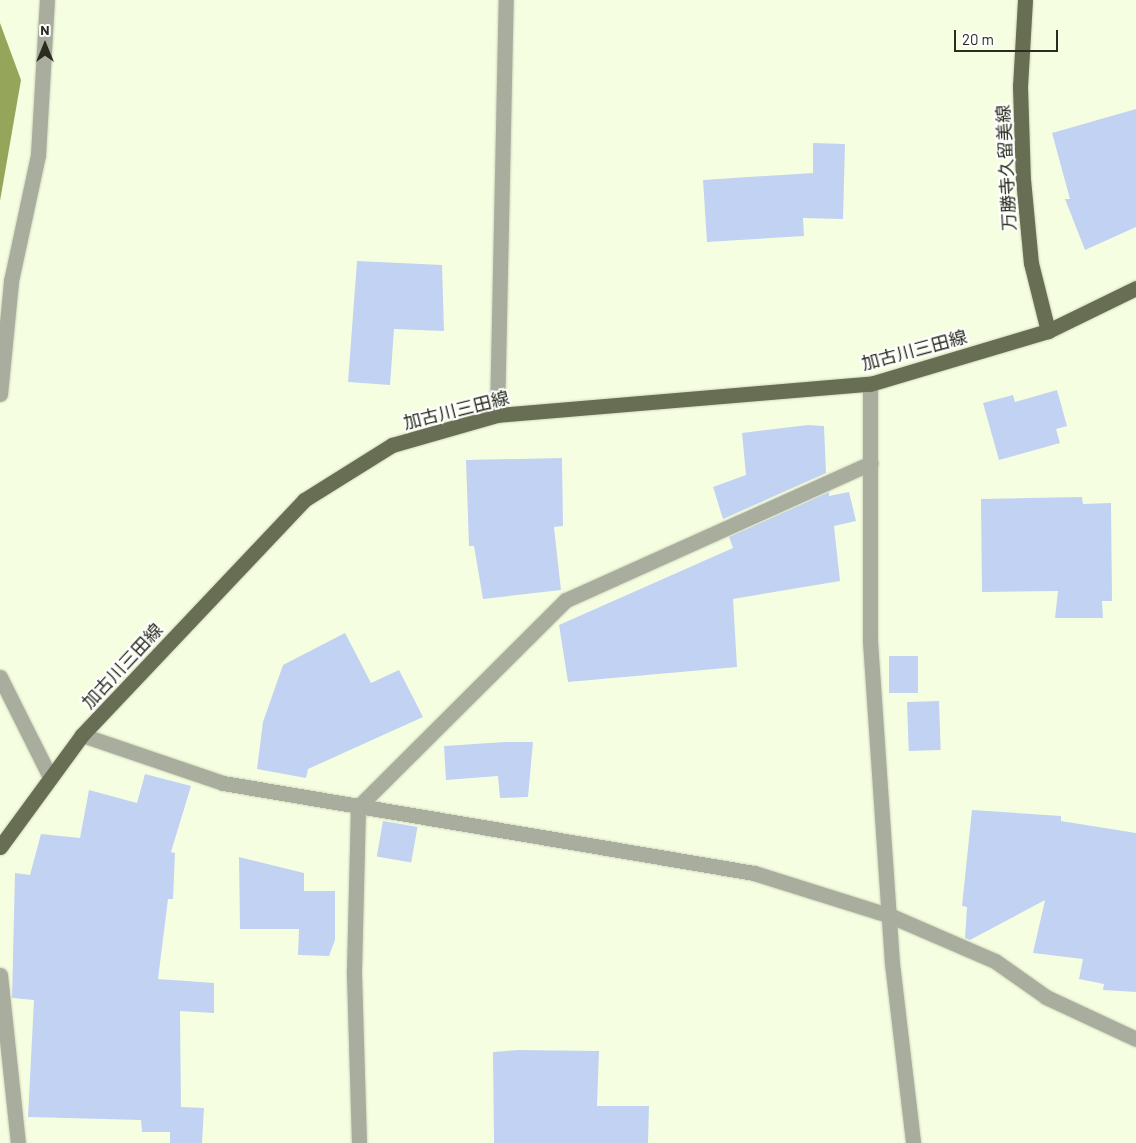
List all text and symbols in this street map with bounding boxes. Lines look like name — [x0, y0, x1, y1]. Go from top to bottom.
north arrow — [20, 20, 70, 70]
scale bar — [956, 20, 1060, 52]
text: N — [40, 21, 50, 38]
text: 20 m — [962, 30, 994, 48]
street label: 万勝寺久留美線 — [992, 105, 1020, 231]
street label: 加古川三田線 — [859, 326, 969, 374]
street label: 加古川三田線 — [401, 386, 511, 434]
street label: 加古川三田線 — [77, 619, 167, 713]

